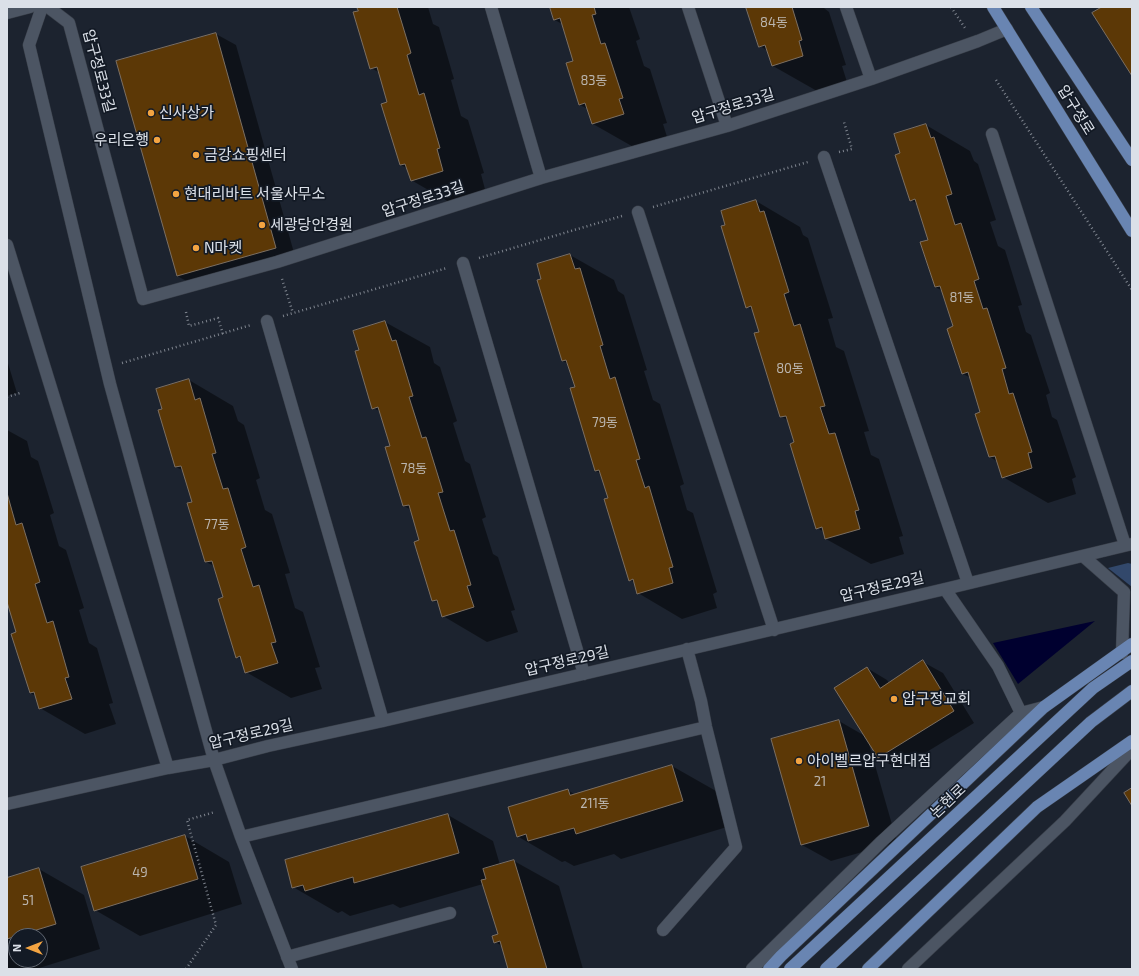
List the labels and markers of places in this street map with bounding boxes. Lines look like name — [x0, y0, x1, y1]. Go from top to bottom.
place label: 신사상가 — [159, 104, 214, 122]
marker: 신사상가 — [146, 108, 156, 118]
place label: 우리은행 — [94, 131, 149, 149]
marker: 우리은행 — [152, 135, 162, 145]
place label: 금강쇼핑센터 — [204, 146, 287, 164]
marker: 금강쇼핑센터 — [191, 150, 201, 160]
place label: 현대리바트 서울사무소 — [184, 185, 325, 203]
marker: 현대리바트 서울사무소 — [171, 189, 181, 199]
place label: 세광당안경원 — [270, 216, 353, 234]
marker: 세광당안경원 — [257, 220, 267, 230]
place label: N마켓 — [204, 239, 242, 257]
marker: N마켓 — [191, 243, 201, 253]
place label: 압구정교회 — [902, 690, 971, 708]
marker: 압구정교회 — [889, 694, 899, 704]
place label: 아이벨르압구현대점 — [807, 752, 931, 770]
marker: 아이벨르압구현대점 — [794, 756, 804, 766]

